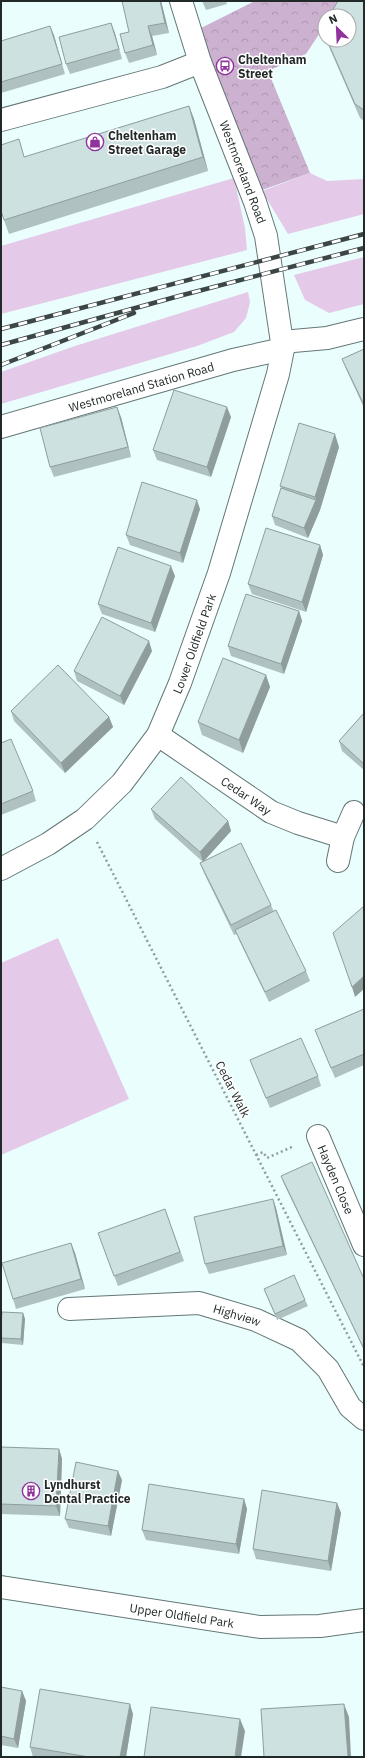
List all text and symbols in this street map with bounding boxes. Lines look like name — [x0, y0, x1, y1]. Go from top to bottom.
north arrow — [317, 8, 357, 48]
text: N — [326, 11, 339, 27]
place label: Cheltenham Street — [238, 52, 306, 81]
bus stop icon: Cheltenham Street — [215, 56, 235, 76]
street label: Westmoreland Road — [216, 118, 270, 226]
place label: Cheltenham Street Garage — [108, 128, 186, 157]
shop icon: Cheltenham Street Garage — [85, 132, 105, 152]
street label: Westmoreland Station Road — [67, 358, 216, 415]
street label: Lower Oldfield Park — [169, 591, 219, 696]
street label: Cedar Way — [218, 773, 274, 818]
street label: Cedar Walk — [212, 1058, 254, 1120]
street label: Hayden Close — [315, 1142, 358, 1217]
street label: Highview — [211, 1300, 264, 1329]
place label: Lyndhurst Dental Practice — [44, 1477, 131, 1506]
building icon: Lyndhurst Dental Practice — [21, 1481, 41, 1501]
street label: Upper Oldfield Park — [129, 1599, 236, 1630]

